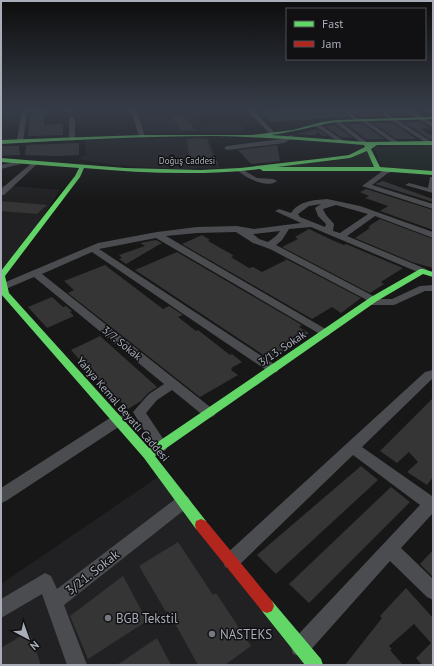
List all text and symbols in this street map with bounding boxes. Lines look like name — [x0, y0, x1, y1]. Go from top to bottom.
legend — [286, 8, 426, 60]
text: Fast — [322, 16, 343, 31]
text: Jam — [321, 36, 341, 51]
street label: Doğuş Caddesi — [159, 155, 215, 166]
street label: 3/7. Sokak — [99, 323, 145, 364]
street label: 3/13. Sokak — [256, 327, 309, 369]
street label: Yahya Kemal Beyatlı Caddesi — [74, 354, 172, 464]
street label: 3/21. Sokak — [62, 546, 123, 599]
place label: BGB Tekstil — [116, 610, 178, 627]
marker: BGB Tekstil — [103, 613, 113, 623]
north arrow — [8, 618, 48, 658]
place label: NASTEKS — [220, 626, 272, 643]
marker: NASTEKS — [207, 629, 217, 639]
text: N — [27, 638, 42, 653]

